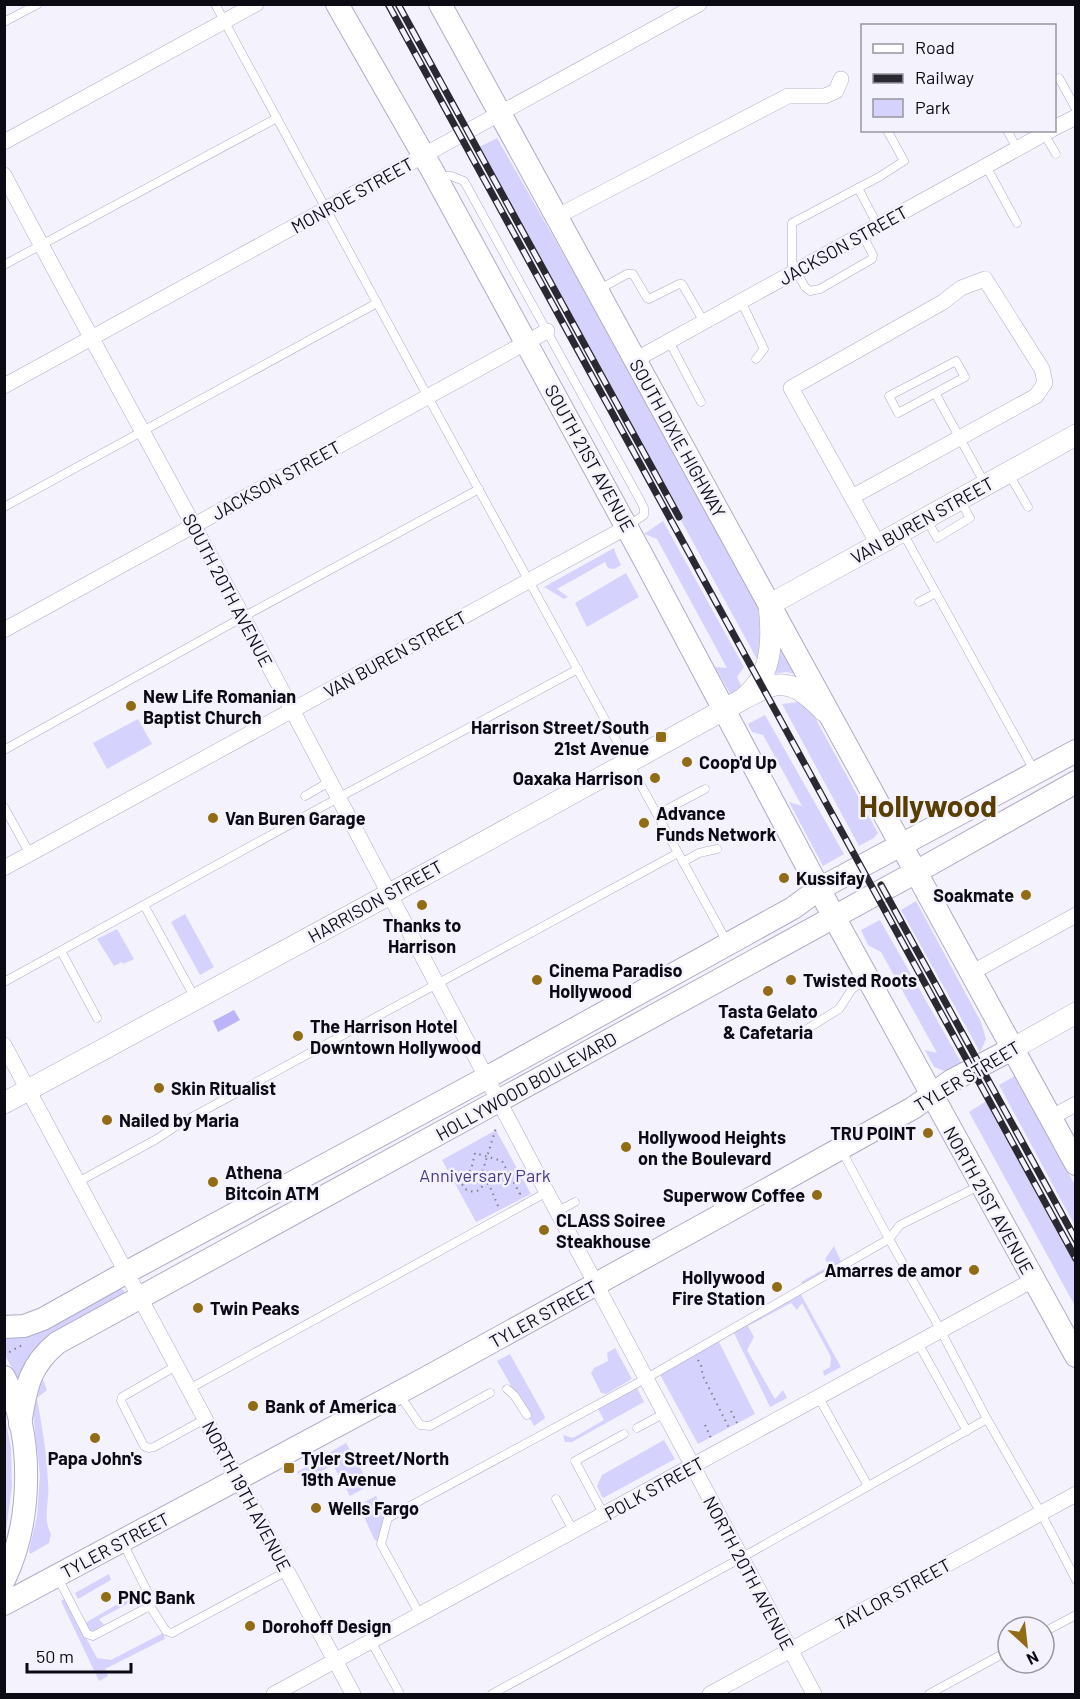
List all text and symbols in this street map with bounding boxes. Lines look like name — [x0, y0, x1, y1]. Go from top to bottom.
legend — [861, 24, 1056, 132]
text: Road — [915, 36, 955, 58]
text: Railway — [915, 66, 974, 88]
text: Park — [915, 96, 950, 118]
street label: MONROE STREET — [287, 152, 417, 238]
street label: JACKSON STREET — [775, 201, 911, 289]
street label: SOUTH DIXIE HIGHWAY — [625, 355, 731, 521]
street label: SOUTH 21ST AVENUE — [540, 381, 640, 535]
street label: JACKSON STREET — [208, 436, 344, 524]
street label: VAN BUREN STREET — [847, 472, 997, 568]
street label: SOUTH 20TH AVENUE — [178, 510, 278, 670]
street label: VAN BUREN STREET — [320, 606, 470, 702]
place label: New Life Romanian Baptist Church — [143, 685, 296, 728]
marker: New Life Romanian Baptist Church — [124, 699, 138, 713]
place label: Harrison Street/South 21st Avenue — [471, 716, 649, 759]
marker: Harrison Street/South 21st Avenue — [654, 730, 668, 744]
place label: Coop'd Up — [699, 751, 777, 773]
marker: Coop'd Up — [680, 755, 694, 769]
place label: Oaxaka Harrison — [513, 767, 643, 789]
marker: Oaxaka Harrison — [648, 771, 662, 785]
district label: Hollywood — [859, 787, 997, 823]
place label: Advance Funds Network — [656, 802, 777, 845]
place label: Van Buren Garage — [225, 807, 366, 829]
marker: Van Buren Garage — [206, 811, 220, 825]
marker: Advance Funds Network — [637, 816, 651, 830]
street label: HARRISON STREET — [304, 855, 446, 947]
place label: Kussifay — [796, 867, 865, 889]
marker: Kussifay — [777, 871, 791, 885]
place label: Soakmate — [933, 884, 1014, 906]
marker: Soakmate — [1019, 888, 1033, 902]
marker: Thanks to Harrison — [415, 898, 429, 912]
place label: Thanks to Harrison — [383, 914, 461, 957]
place label: Cinema Paradiso Hollywood — [549, 959, 683, 1002]
place label: Twisted Roots — [803, 969, 917, 991]
marker: Cinema Paradiso Hollywood — [530, 973, 544, 987]
marker: Twisted Roots — [784, 973, 798, 987]
marker: Tasta Gelato & Cafetaria — [761, 984, 775, 998]
place label: Tasta Gelato & Cafetaria — [718, 1000, 818, 1043]
place label: The Harrison Hotel Downtown Hollywood — [310, 1015, 481, 1058]
street label: HOLLYWOOD BOULEVARD — [432, 1027, 620, 1145]
marker: The Harrison Hotel Downtown Hollywood — [291, 1029, 305, 1043]
street label: TYLER STREET — [910, 1036, 1024, 1116]
place label: Skin Ritualist — [171, 1077, 276, 1099]
marker: Skin Ritualist — [152, 1081, 166, 1095]
place label: Nailed by Maria — [119, 1109, 239, 1131]
marker: Nailed by Maria — [100, 1113, 114, 1127]
place label: TRU POINT — [830, 1122, 916, 1144]
street label: NORTH 21ST AVENUE — [939, 1122, 1039, 1278]
place label: Hollywood Heights on the Boulevard — [638, 1126, 786, 1169]
marker: TRU POINT — [921, 1126, 935, 1140]
marker: Hollywood Heights on the Boulevard — [619, 1140, 633, 1154]
place label: Athena Bitcoin ATM — [225, 1161, 319, 1204]
park label: Anniversary Park — [419, 1164, 551, 1186]
marker: Athena Bitcoin ATM — [206, 1175, 220, 1189]
place label: Superwow Coffee — [663, 1184, 805, 1206]
marker: Superwow Coffee — [810, 1188, 824, 1202]
place label: CLASS Soiree Steakhouse — [556, 1209, 666, 1252]
marker: CLASS Soiree Steakhouse — [537, 1223, 551, 1237]
place label: Amarres de amor — [824, 1259, 962, 1281]
marker: Amarres de amor — [967, 1263, 981, 1277]
place label: Hollywood Fire Station — [672, 1266, 765, 1309]
street label: TYLER STREET — [485, 1275, 601, 1353]
marker: Hollywood Fire Station — [770, 1280, 784, 1294]
place label: Twin Peaks — [210, 1297, 300, 1319]
marker: Twin Peaks — [191, 1301, 205, 1315]
place label: Bank of America — [265, 1395, 397, 1417]
marker: Bank of America — [246, 1399, 260, 1413]
street label: NORTH 19TH AVENUE — [198, 1417, 296, 1575]
marker: Papa John's — [88, 1431, 102, 1445]
place label: Papa John's — [48, 1447, 142, 1469]
place label: Tyler Street/North 19th Avenue — [301, 1447, 449, 1490]
street label: POLK STREET — [601, 1452, 707, 1524]
marker: Tyler Street/North 19th Avenue — [282, 1461, 296, 1475]
street label: NORTH 20TH AVENUE — [699, 1492, 799, 1654]
place label: Wells Fargo — [328, 1497, 419, 1519]
marker: Wells Fargo — [309, 1501, 323, 1515]
street label: TYLER STREET — [57, 1507, 173, 1583]
street label: TAYLOR STREET — [831, 1553, 955, 1635]
place label: PNC Bank — [118, 1586, 196, 1608]
marker: PNC Bank — [99, 1590, 113, 1604]
place label: Dorohoff Design — [262, 1615, 391, 1637]
north arrow — [996, 1615, 1056, 1675]
marker: Dorohoff Design — [243, 1619, 257, 1633]
scale bar — [27, 1636, 130, 1674]
text: 50 m — [36, 1645, 74, 1667]
text: N — [1024, 1648, 1042, 1670]

